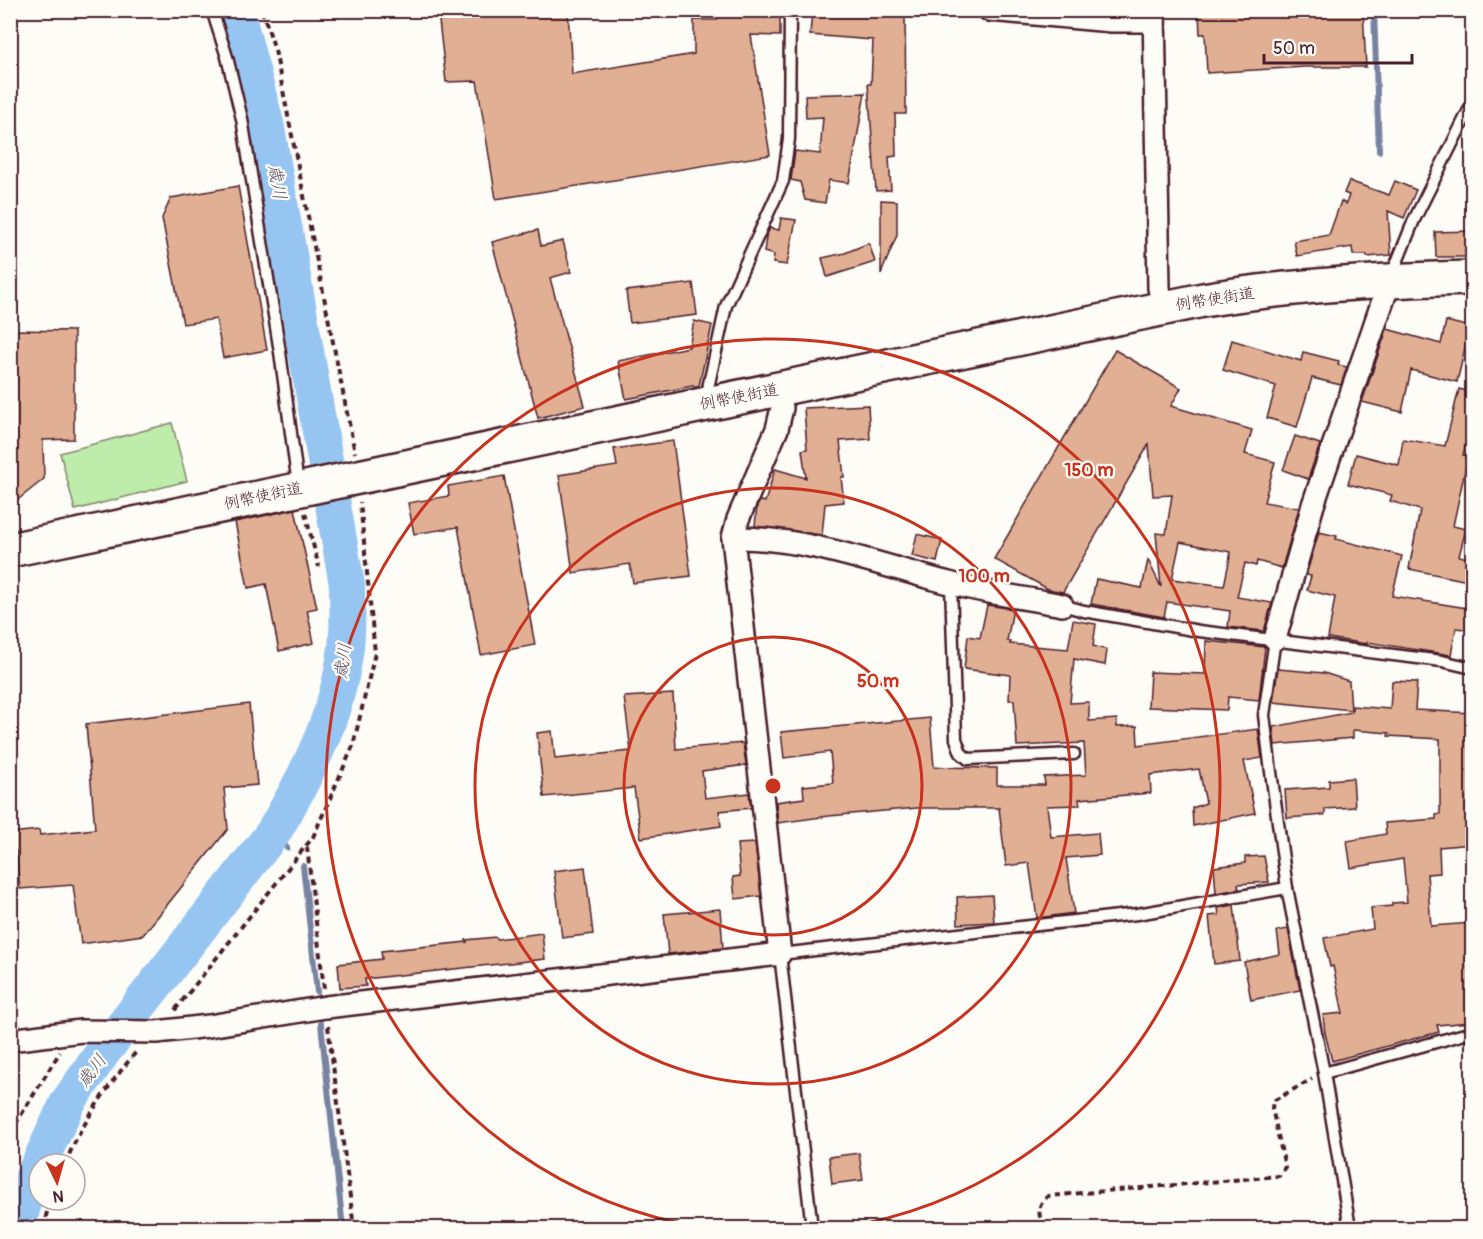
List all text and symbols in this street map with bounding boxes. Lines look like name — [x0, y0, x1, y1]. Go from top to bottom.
scale bar — [1264, 27, 1412, 65]
text: 50 m — [1273, 37, 1315, 60]
water label: 歳川 — [263, 162, 291, 202]
street label: 例幣使街道 — [1174, 283, 1256, 315]
street label: 例幣使街道 — [698, 380, 780, 414]
text: 150 m — [1065, 459, 1114, 482]
street label: 例幣使街道 — [222, 478, 304, 514]
text: 100 m — [958, 565, 1010, 588]
water label: 歳川 — [329, 642, 357, 680]
text: 50 m — [857, 670, 899, 693]
centre of rings — [763, 776, 783, 796]
water label: 歳川 — [72, 1050, 112, 1092]
north arrow — [27, 1152, 87, 1212]
text: N — [52, 1186, 64, 1206]

